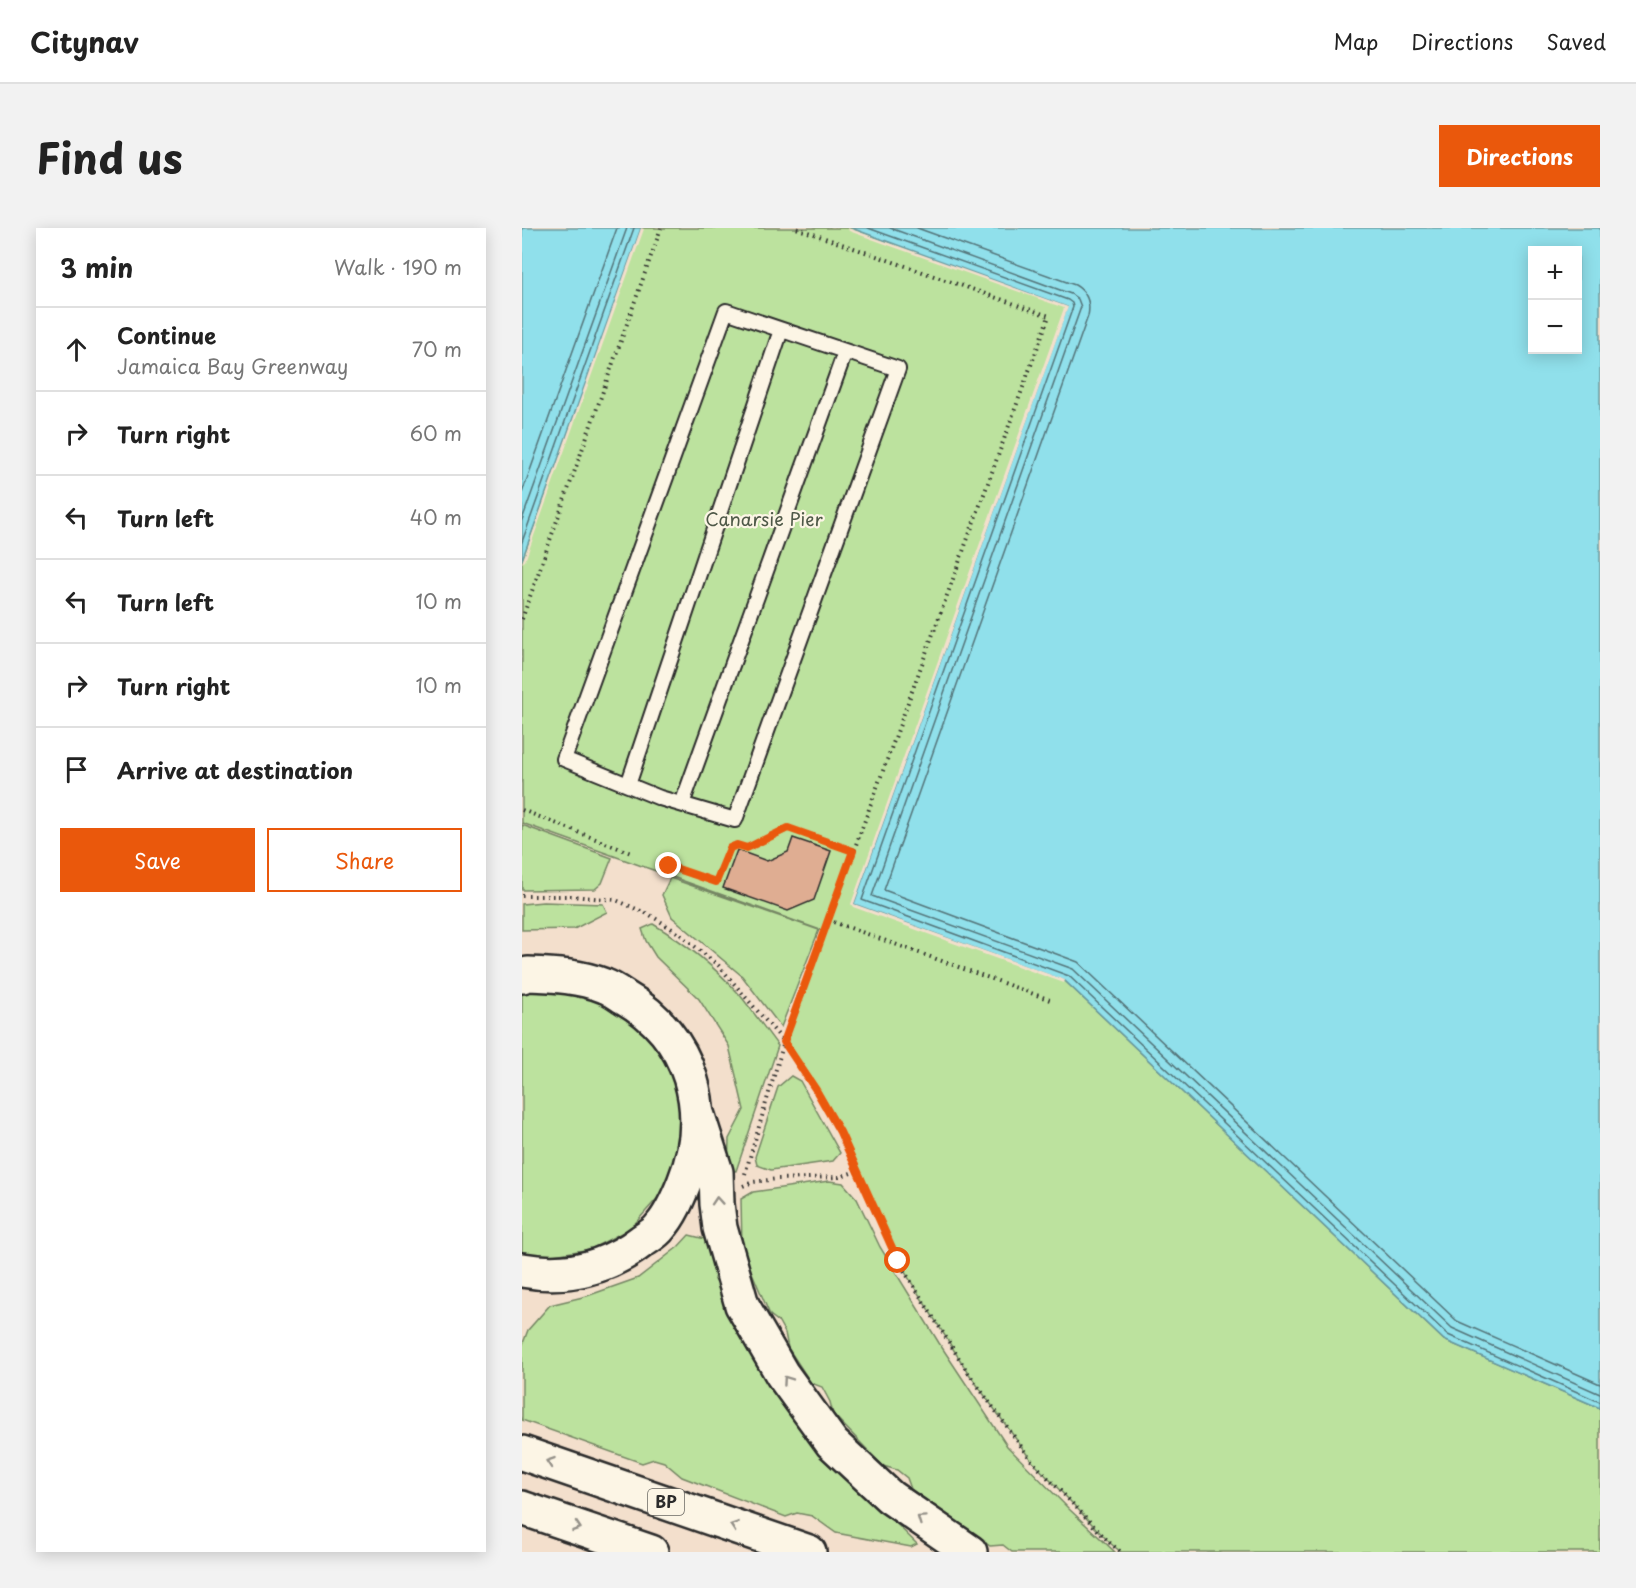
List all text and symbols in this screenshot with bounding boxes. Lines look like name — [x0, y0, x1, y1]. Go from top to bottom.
text: Citynav — [30, 20, 139, 63]
text: Map — [1333, 25, 1378, 57]
text: Directions — [1411, 25, 1513, 57]
text: Saved — [1546, 25, 1606, 57]
text: Find us — [36, 125, 183, 188]
button: Directions — [1439, 125, 1600, 187]
map controls — [1528, 246, 1582, 354]
button: + — [1528, 246, 1582, 300]
text: 3 min — [60, 248, 133, 287]
text: Walk · 190 m — [334, 252, 462, 282]
button: − — [1528, 300, 1582, 354]
text: Continue — [117, 318, 216, 351]
icon: ahead — [60, 333, 93, 366]
text: 70 m — [412, 334, 462, 364]
text: Jamaica Bay Greenway — [117, 351, 348, 381]
icon: right — [60, 417, 93, 450]
text: Turn right — [117, 417, 230, 450]
text: 60 m — [410, 418, 462, 448]
icon: left — [60, 501, 93, 534]
text: Turn left — [117, 501, 214, 534]
text: 40 m — [410, 502, 462, 532]
park label: Canarsie Pier — [705, 505, 824, 532]
icon: left — [60, 585, 93, 618]
text: Turn left — [117, 585, 214, 618]
text: 10 m — [415, 586, 462, 616]
icon: right — [60, 669, 93, 702]
text: Turn right — [117, 669, 230, 702]
text: 10 m — [415, 670, 462, 700]
icon: arrive — [60, 753, 93, 786]
text: Arrive at destination — [117, 753, 353, 786]
button: Save — [60, 828, 255, 892]
button: Share — [267, 828, 462, 892]
route end — [655, 852, 681, 878]
one-way arrow — [711, 1196, 724, 1205]
route start — [884, 1247, 910, 1273]
one-way arrow — [783, 1376, 794, 1387]
one-way arrow — [545, 1457, 556, 1470]
road number: BP — [648, 1489, 684, 1515]
one-way arrow — [917, 1515, 928, 1526]
one-way arrow — [571, 1519, 582, 1532]
one-way arrow — [729, 1521, 740, 1533]

